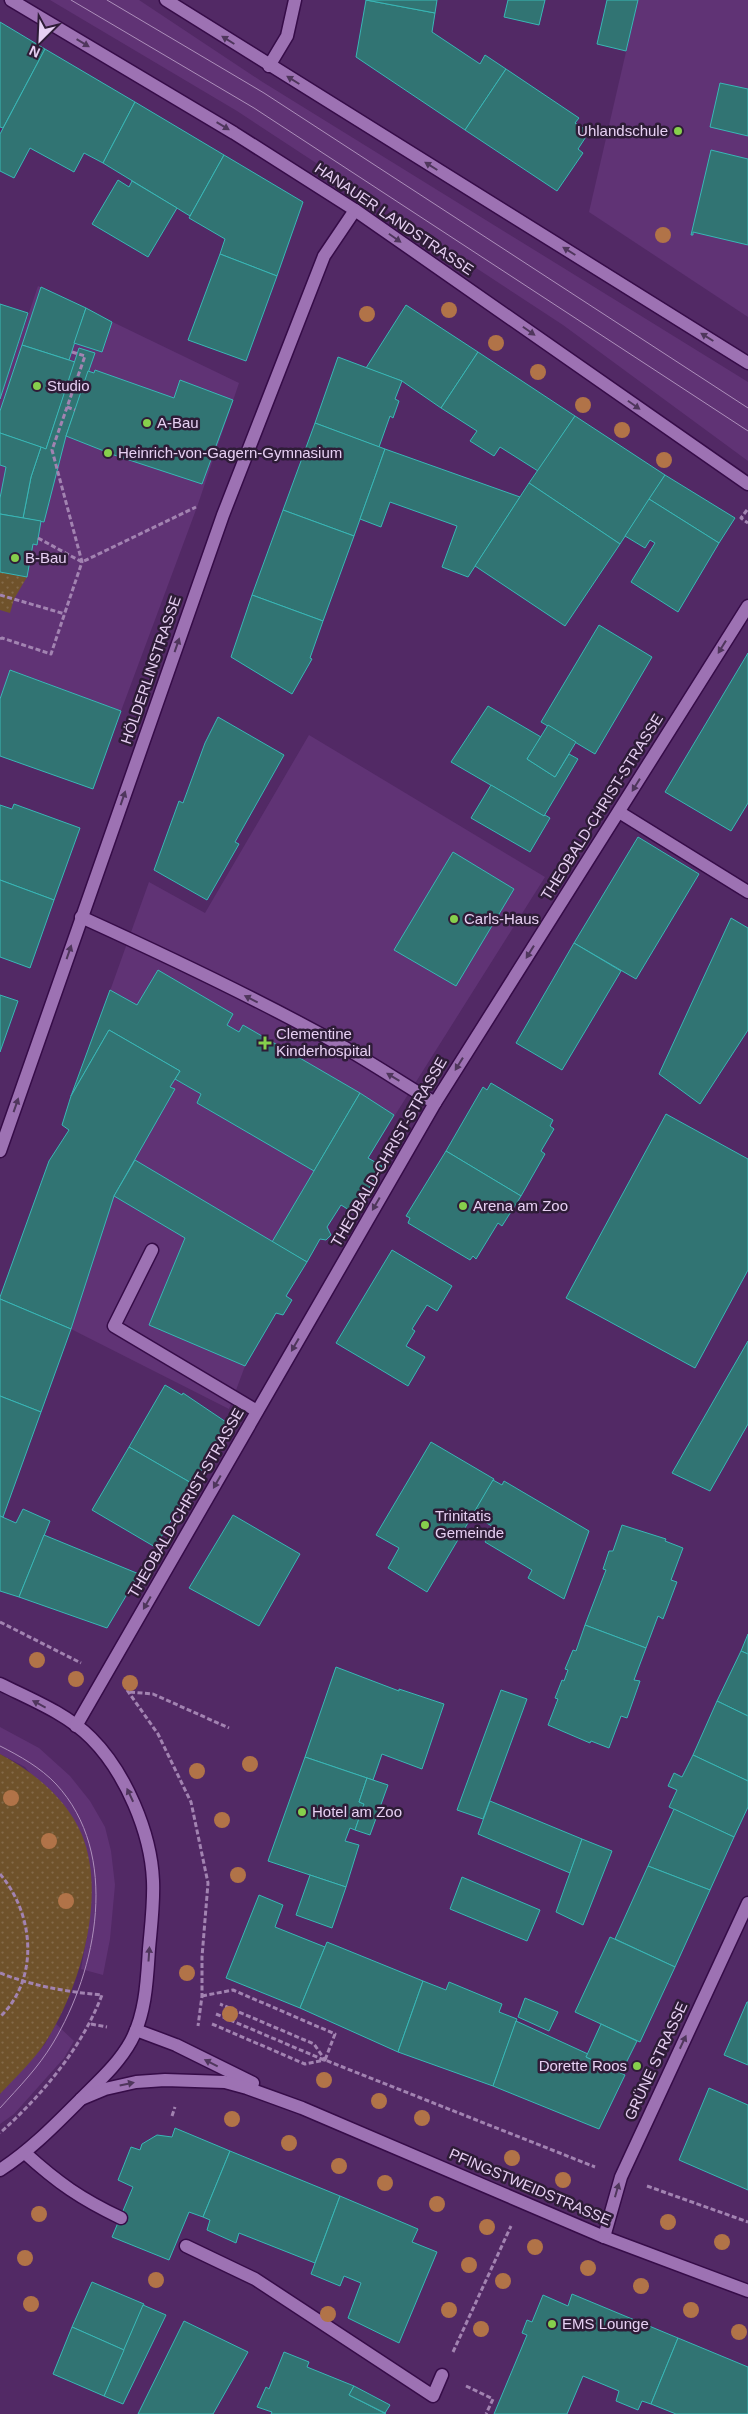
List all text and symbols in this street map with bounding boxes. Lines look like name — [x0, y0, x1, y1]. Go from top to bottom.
north arrow — [15, 15, 65, 65]
one-way arrow — [222, 35, 235, 44]
one-way arrow — [77, 38, 90, 47]
text: N — [27, 43, 43, 61]
one-way arrow — [286, 76, 299, 85]
one-way arrow — [216, 121, 229, 130]
place label: Uhlandschule — [577, 122, 668, 139]
marker: Uhlandschule — [672, 125, 684, 137]
street label: HANAUER LANDSTRASSE — [312, 159, 477, 278]
one-way arrow — [424, 161, 437, 170]
one-way arrow — [388, 233, 402, 243]
one-way arrow — [563, 246, 576, 256]
one-way arrow — [522, 326, 535, 336]
one-way arrow — [700, 333, 713, 342]
place label: Studio — [47, 377, 90, 394]
marker: Studio — [31, 380, 43, 392]
one-way arrow — [628, 400, 641, 410]
place label: A-Bau — [157, 414, 199, 431]
marker: A-Bau — [141, 417, 153, 429]
place label: Heinrich-von-Gagern-Gymnasium — [118, 444, 342, 461]
marker: Heinrich-von-Gagern-Gymnasium — [102, 447, 114, 459]
place label: B-Bau — [25, 549, 67, 566]
marker: B-Bau — [9, 552, 21, 564]
street label: HÖLDERLINSTRASSE — [117, 593, 184, 746]
one-way arrow — [173, 637, 181, 652]
one-way arrow — [717, 641, 727, 654]
street label: THEOBALD-CHRIST-STRASSE — [537, 711, 666, 903]
one-way arrow — [631, 778, 640, 792]
one-way arrow — [120, 791, 127, 806]
place label: Carls-Haus — [464, 910, 539, 927]
marker: Carls-Haus — [448, 913, 460, 925]
one-way arrow — [66, 944, 73, 959]
one-way arrow — [526, 945, 535, 959]
one-way arrow — [244, 994, 258, 1003]
place label: Clementine Kinderhospital — [276, 1025, 371, 1059]
marker: Clementine Kinderhospital — [258, 1036, 272, 1050]
street label: THEOBALD-CHRIST-STRASSE — [327, 1054, 450, 1249]
one-way arrow — [454, 1058, 464, 1071]
one-way arrow — [386, 1073, 399, 1082]
one-way arrow — [12, 1097, 20, 1112]
one-way arrow — [372, 1197, 381, 1211]
place label: Arena am Zoo — [473, 1197, 568, 1214]
marker: Arena am Zoo — [457, 1200, 469, 1212]
one-way arrow — [291, 1338, 300, 1352]
street label: THEOBALD-CHRIST-STRASSE — [124, 1405, 247, 1600]
one-way arrow — [212, 1475, 221, 1489]
place label: Trinitatis Gemeinde — [435, 1507, 504, 1541]
marker: Trinitatis Gemeinde — [419, 1519, 431, 1531]
one-way arrow — [143, 1596, 152, 1610]
one-way arrow — [31, 1700, 46, 1708]
one-way arrow — [125, 1788, 133, 1802]
place label: Hotel am Zoo — [312, 1803, 402, 1820]
marker: Hotel am Zoo — [296, 1806, 308, 1818]
one-way arrow — [145, 1946, 153, 1962]
street label: GRÜNE STRASSE — [621, 1999, 690, 2123]
one-way arrow — [680, 2035, 688, 2049]
place label: Dorette Roos — [539, 2057, 627, 2074]
one-way arrow — [204, 2058, 218, 2066]
marker: Dorette Roos — [631, 2060, 643, 2072]
one-way arrow — [119, 2080, 134, 2088]
street label: PFINGSTWEIDSTRASSE — [447, 2145, 614, 2228]
one-way arrow — [614, 2182, 622, 2197]
place label: EMS Lounge — [562, 2315, 649, 2332]
marker: EMS Lounge — [546, 2318, 558, 2330]

